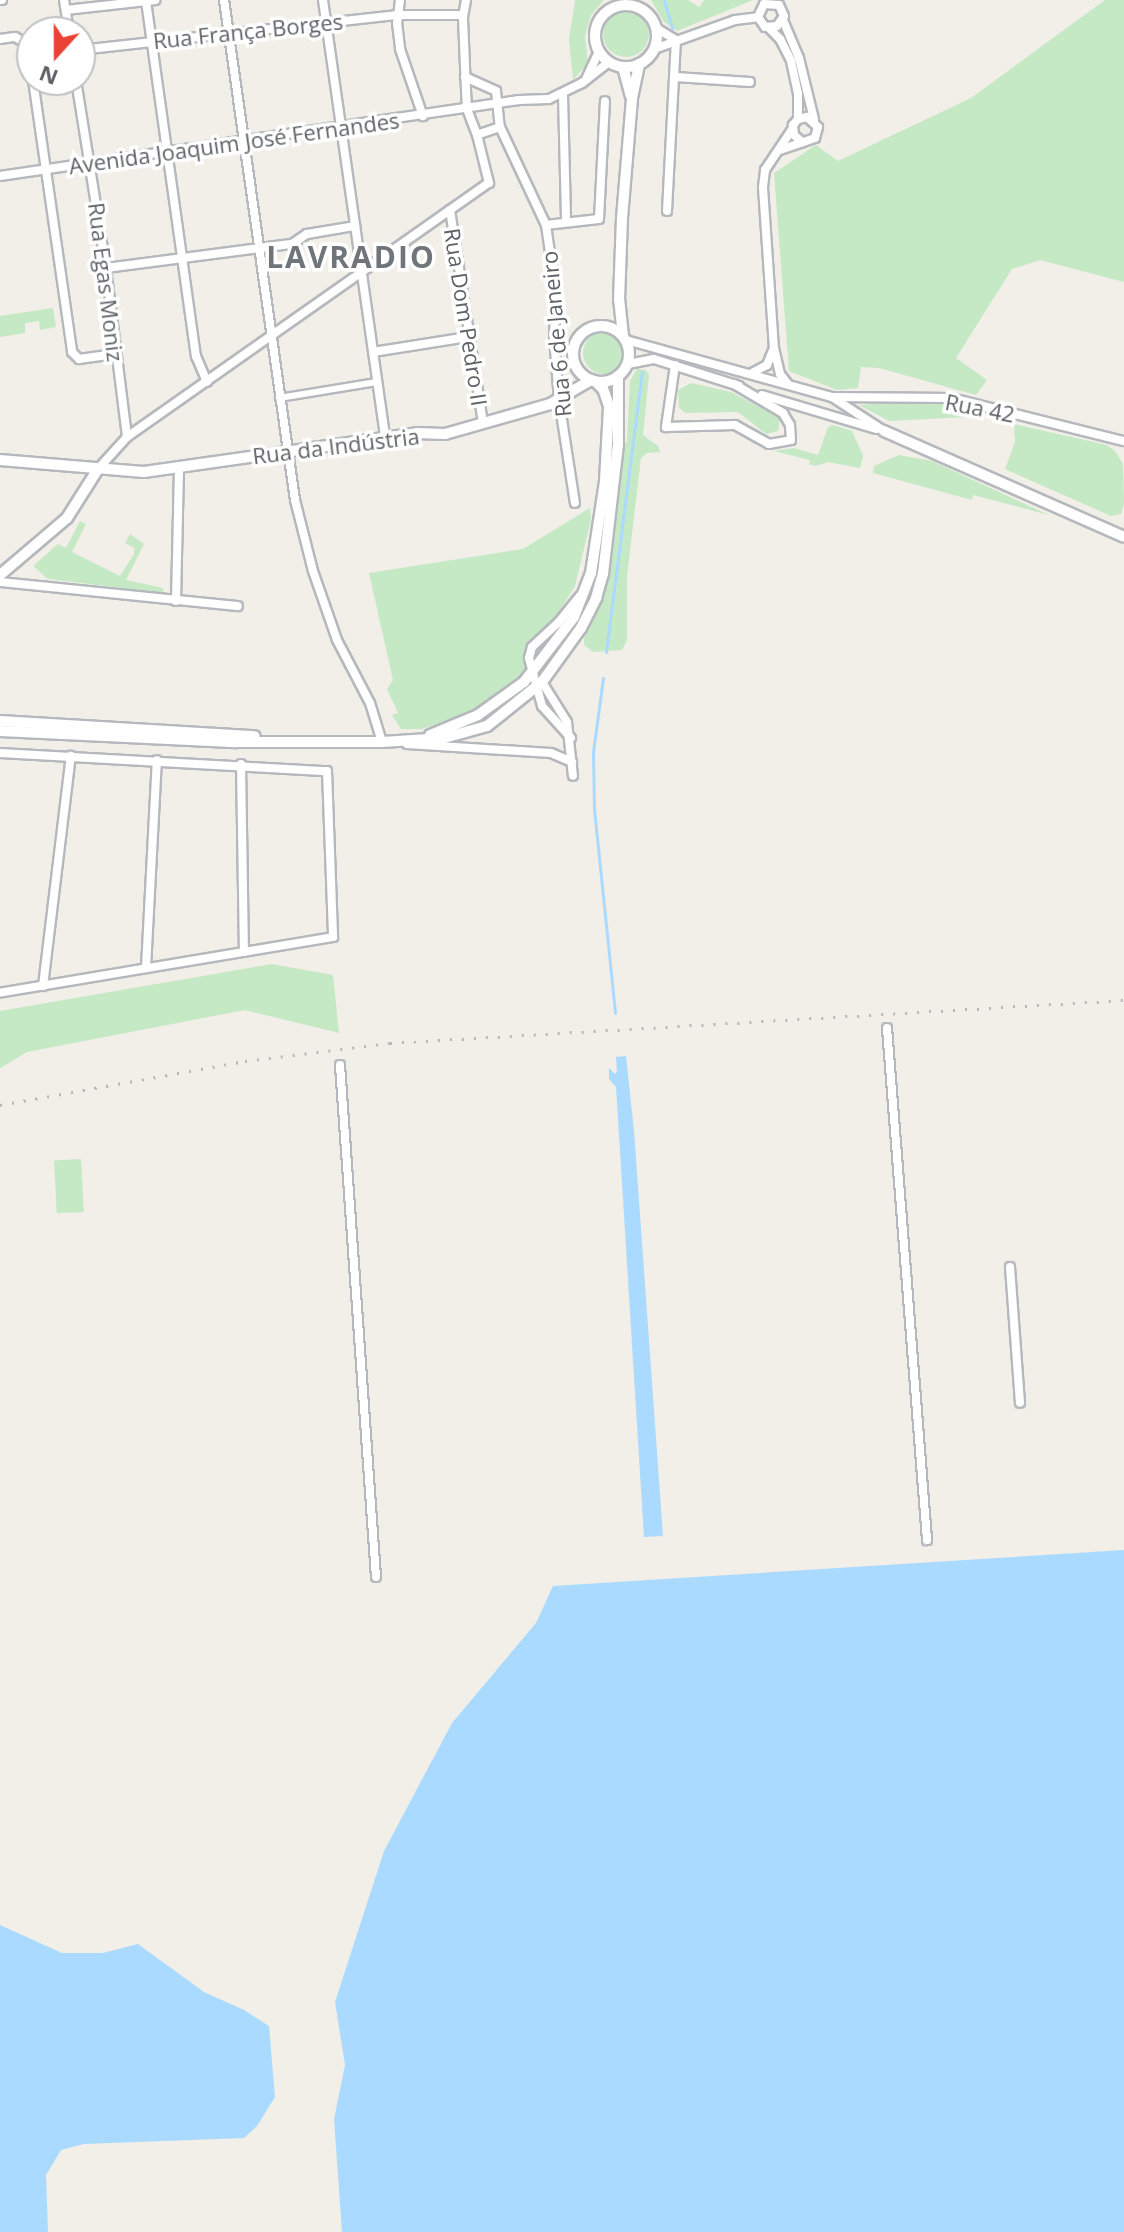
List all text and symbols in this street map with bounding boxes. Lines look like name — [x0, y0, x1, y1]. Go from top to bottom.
street label: Rua França Borges — [152, 8, 344, 54]
north arrow — [16, 16, 96, 96]
text: N — [34, 59, 62, 94]
street label: Avenida Joaquim José Fernandes — [67, 107, 401, 179]
street label: Rua Egas Moniz — [83, 201, 129, 363]
street label: Rua Dom Pedro II — [439, 226, 493, 408]
district label: LAVRADIO — [266, 239, 436, 275]
street label: Rua 6 de Janeiro — [536, 250, 576, 418]
street label: Rua 42 — [943, 388, 1017, 428]
street label: Rua da Indústria — [251, 423, 421, 469]

